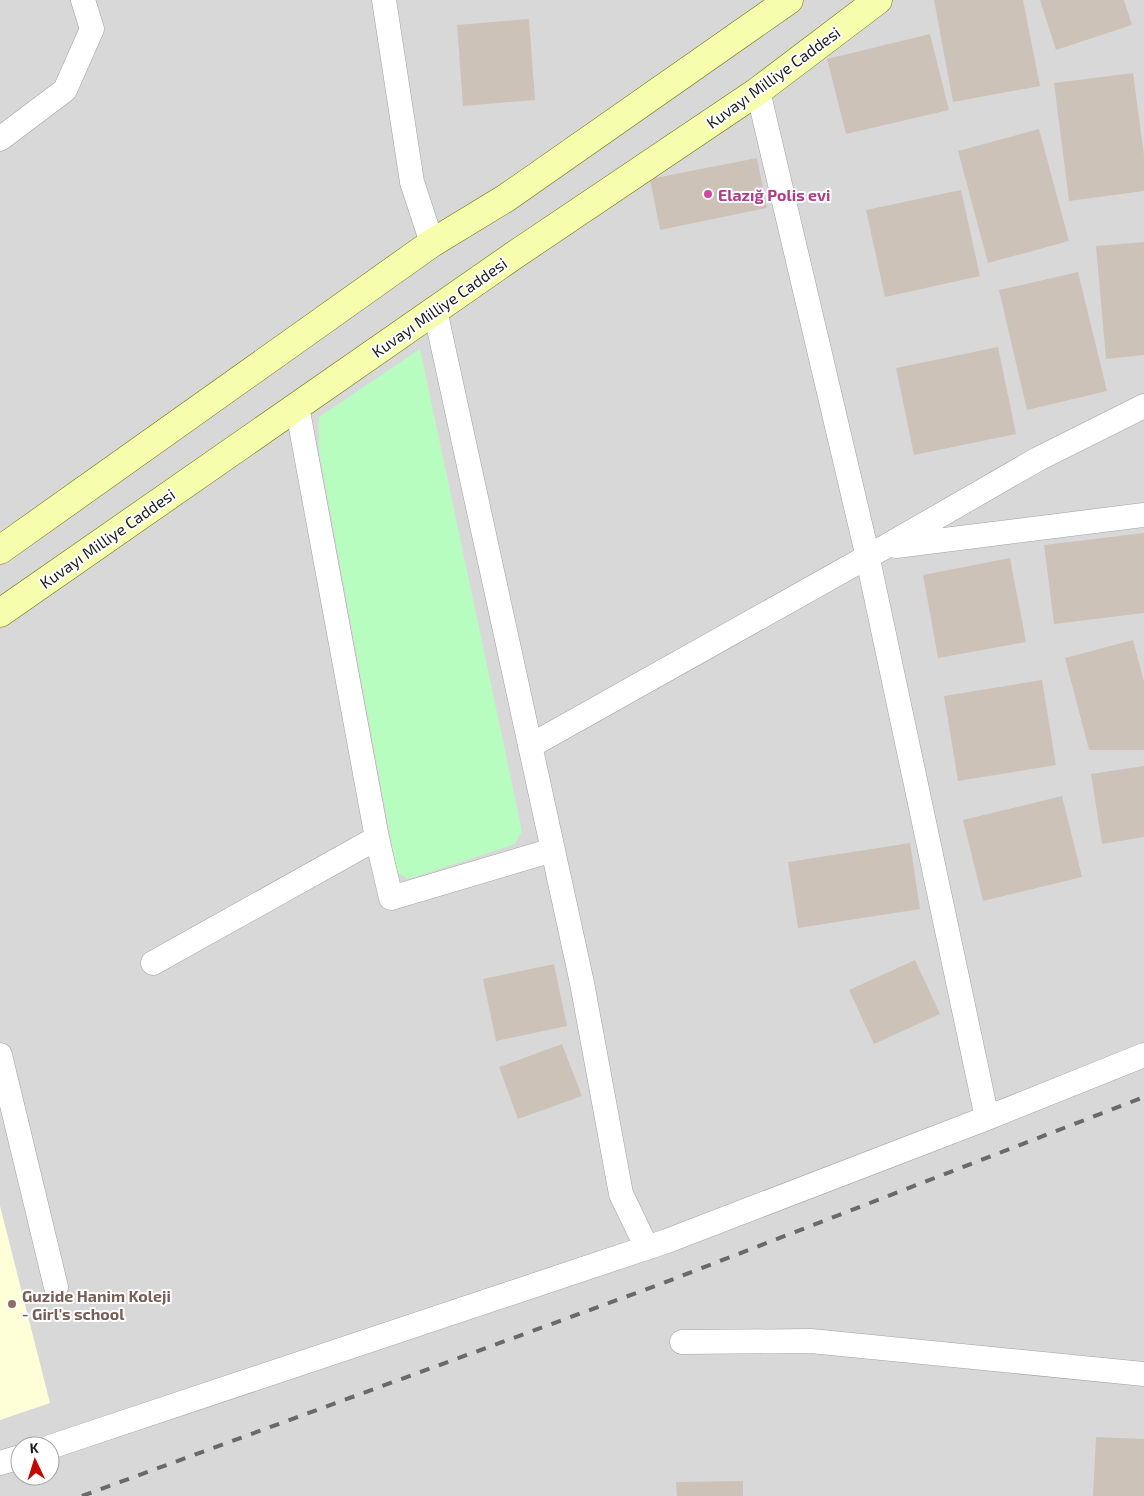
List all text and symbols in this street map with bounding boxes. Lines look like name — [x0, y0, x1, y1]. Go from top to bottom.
street label: Kuvayı Milliye Caddesi — [702, 22, 844, 132]
place label: Elazığ Polis evi — [718, 185, 831, 204]
marker: Elazığ Polis evi — [702, 188, 714, 200]
street label: Kuvayı Milliye Caddesi — [368, 253, 510, 361]
street label: Kuvayı Milliye Caddesi — [36, 484, 178, 592]
place label: Guzide Hanim Koleji - Girl's school — [22, 1286, 171, 1323]
marker: Guzide Hanim Koleji - Girl's school — [6, 1298, 18, 1310]
north arrow — [10, 1436, 60, 1486]
text: K — [29, 1439, 39, 1456]

